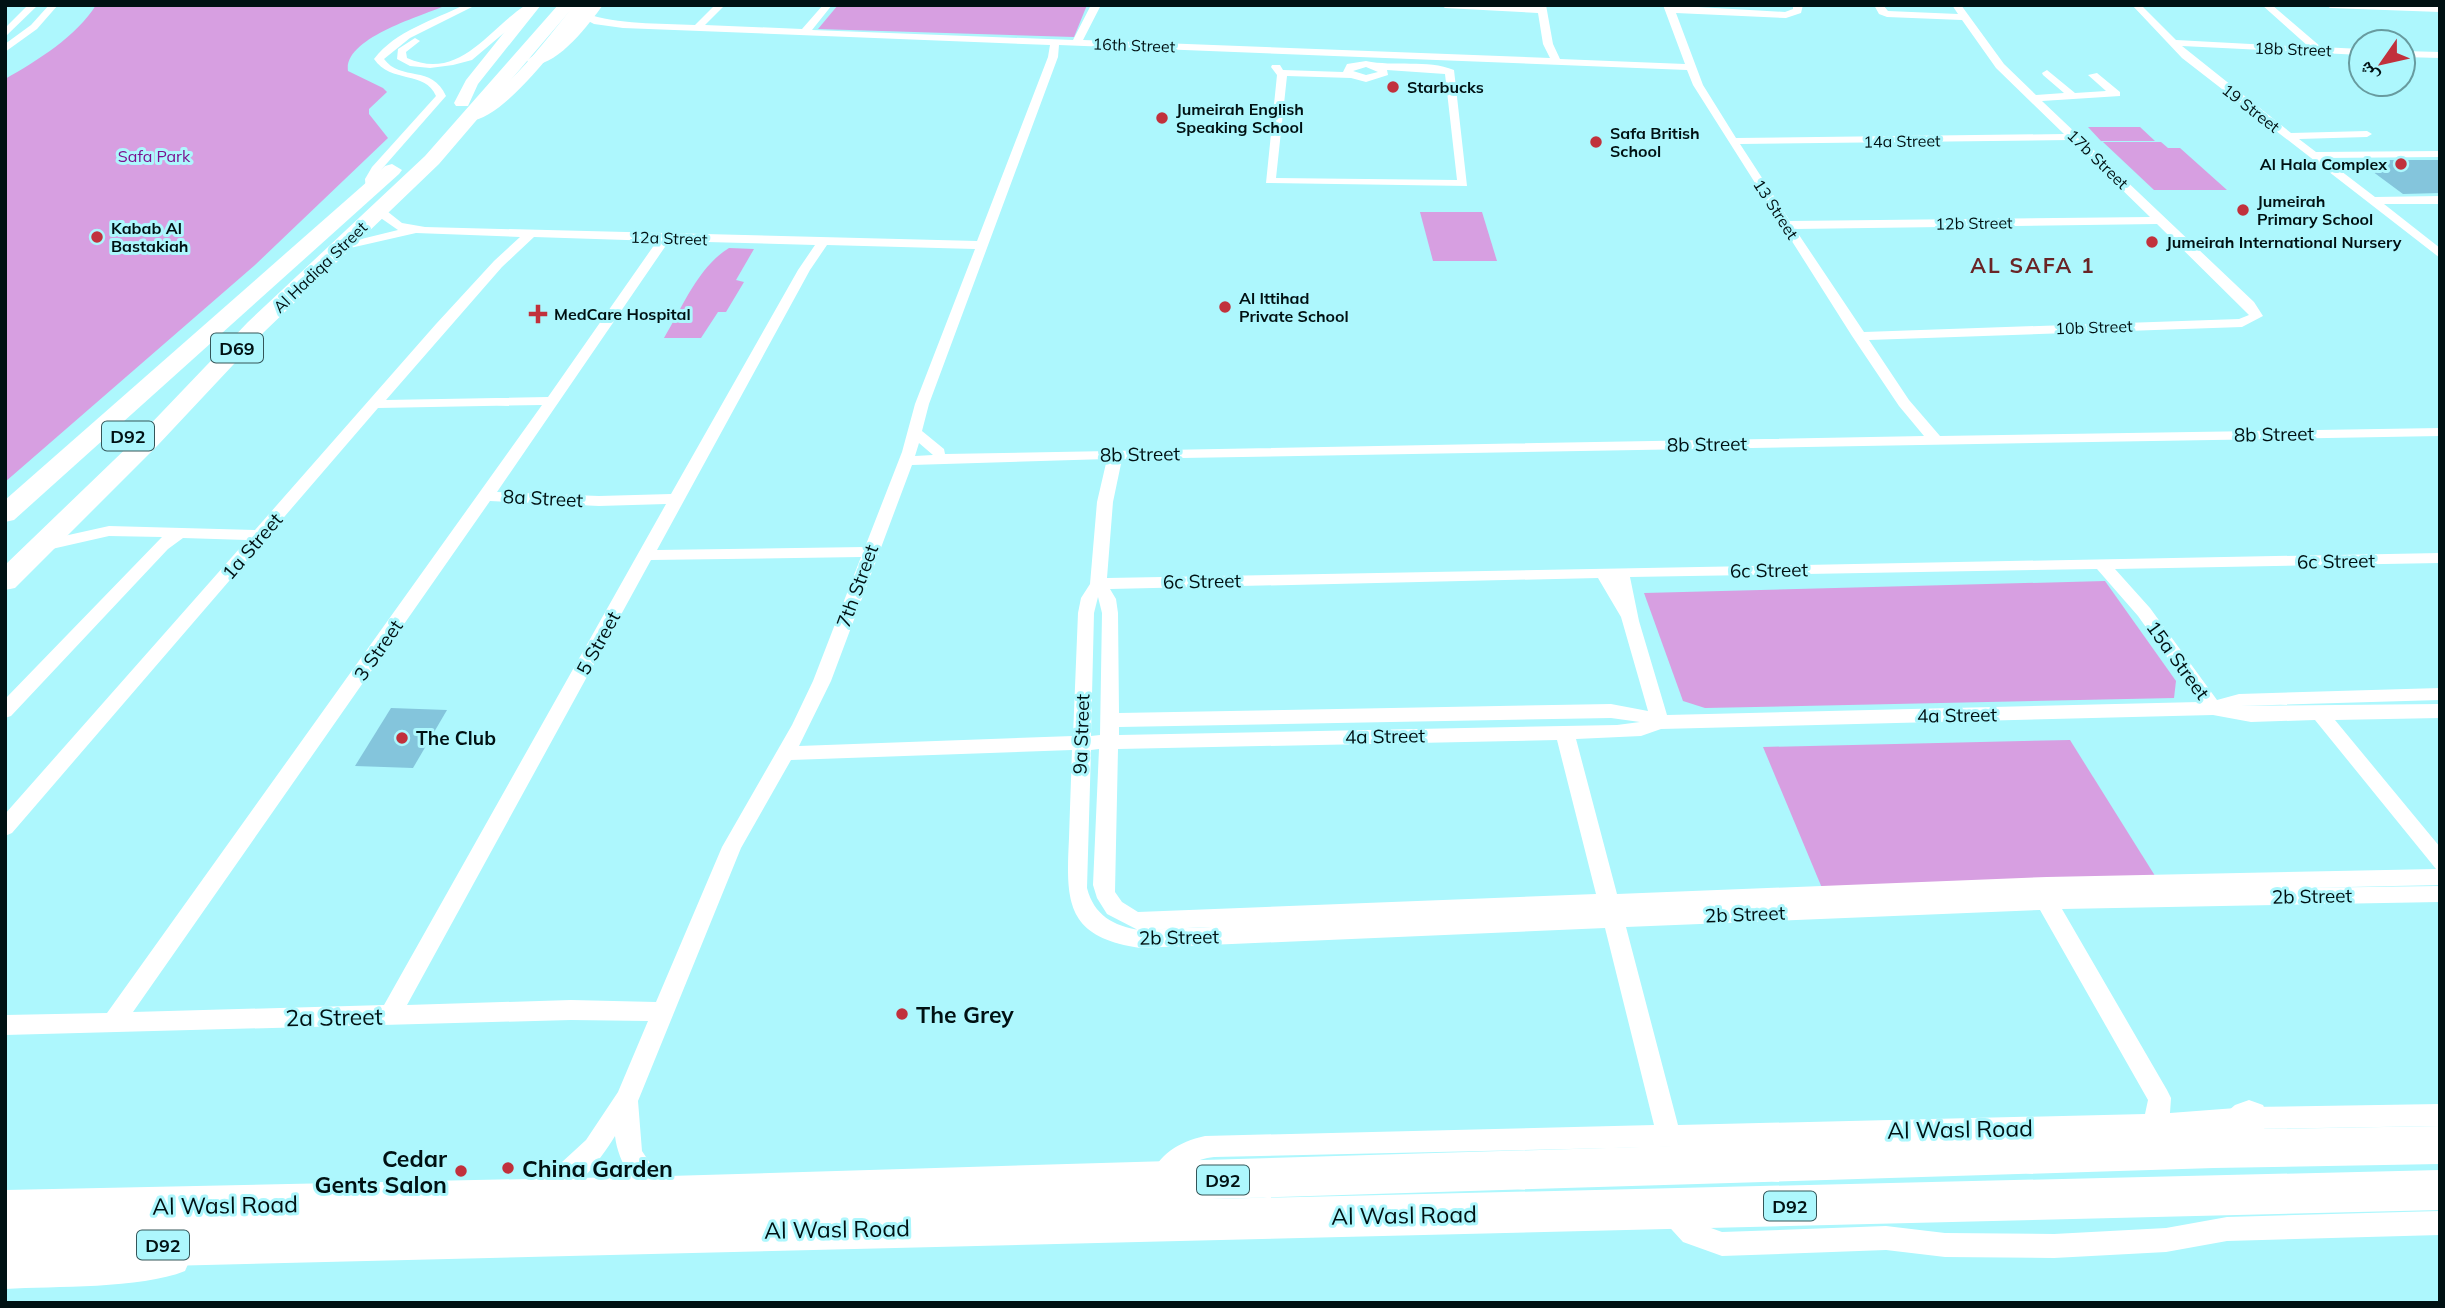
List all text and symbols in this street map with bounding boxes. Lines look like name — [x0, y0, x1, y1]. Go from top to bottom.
north arrow — [2347, 28, 2417, 98]
street label: 16th Street — [1092, 34, 1176, 56]
street label: 18b Street — [2254, 38, 2332, 60]
text: ش — [2352, 57, 2383, 88]
place label: Starbucks — [1407, 77, 1484, 97]
marker: Starbucks — [1385, 79, 1401, 95]
street label: 19 Street — [2218, 79, 2284, 137]
place label: Jumeirah English Speaking School — [1176, 99, 1304, 137]
marker: Jumeirah English Speaking School — [1154, 110, 1170, 126]
place label: Safa British School — [1610, 123, 1700, 161]
street label: 17b Street — [2063, 125, 2133, 193]
street label: 14a Street — [1863, 130, 1941, 152]
marker: Safa British School — [1588, 134, 1604, 150]
park label: Safa Park — [118, 146, 191, 166]
place label: Al Hala Complex — [2260, 154, 2387, 174]
marker: Al Hala Complex — [2393, 156, 2409, 172]
street label: 13 Street — [1749, 175, 1803, 243]
place label: Jumeirah Primary School — [2257, 191, 2373, 229]
marker: Jumeirah Primary School — [2235, 202, 2251, 218]
street label: 12b Street — [1935, 212, 2013, 234]
street label: Al Hadiqa Street — [269, 217, 371, 317]
place label: Kabab Al Bastakiah — [111, 218, 188, 256]
street label: 12a Street — [630, 227, 708, 249]
marker: Kabab Al Bastakiah — [89, 229, 105, 245]
place label: Jumeirah International Nursery — [2166, 232, 2402, 252]
marker: Jumeirah International Nursery — [2144, 234, 2160, 250]
district label: AL SAFA 1 — [1970, 252, 2096, 278]
place label: Al Ittihad Private School — [1239, 288, 1349, 326]
marker: Al Ittihad Private School — [1217, 299, 1233, 315]
marker: MedCare Hospital — [528, 304, 548, 324]
place label: MedCare Hospital — [554, 304, 691, 324]
street label: 10b Street — [2055, 316, 2133, 338]
road number: D69 — [211, 334, 263, 362]
street label: 8b Street — [2234, 421, 2315, 447]
road number: D92 — [102, 422, 154, 450]
street label: 8b Street — [1667, 431, 1748, 457]
street label: 8b Street — [1100, 441, 1181, 467]
street label: 8a Street — [502, 484, 584, 512]
street label: 1a Street — [217, 508, 288, 584]
street label: 7th Street — [831, 541, 883, 631]
street label: 6c Street — [2297, 548, 2376, 574]
street label: 6c Street — [1730, 557, 1809, 583]
street label: 6c Street — [1163, 568, 1242, 594]
street label: 5 Street — [571, 607, 625, 679]
street label: 3 Street — [348, 615, 408, 685]
street label: 15a Street — [2141, 616, 2215, 704]
street label: 9a Street — [1068, 693, 1094, 775]
street label: 4a Street — [1917, 702, 1998, 728]
street label: 4a Street — [1345, 723, 1426, 749]
place label: The Club — [416, 726, 496, 750]
marker: The Club — [394, 730, 410, 746]
street label: 2b Street — [2272, 883, 2353, 909]
street label: 2b Street — [1704, 901, 1786, 927]
street label: 2b Street — [1139, 924, 1220, 950]
place label: The Grey — [916, 1000, 1014, 1029]
street label: 2a Street — [285, 1002, 383, 1032]
marker: The Grey — [894, 1006, 910, 1022]
street label: Al Wasl Road — [1887, 1113, 2033, 1145]
place label: Cedar Gents Salon — [314, 1144, 447, 1199]
place label: China Garden — [522, 1154, 673, 1183]
marker: China Garden — [500, 1160, 516, 1176]
marker: Cedar Gents Salon — [453, 1163, 469, 1179]
road number: D92 — [1197, 1166, 1249, 1195]
street label: Al Wasl Road — [152, 1189, 298, 1221]
road number: D92 — [1764, 1191, 1816, 1220]
street label: Al Wasl Road — [1331, 1199, 1477, 1231]
street label: Al Wasl Road — [764, 1213, 910, 1245]
road number: D92 — [137, 1230, 189, 1260]

